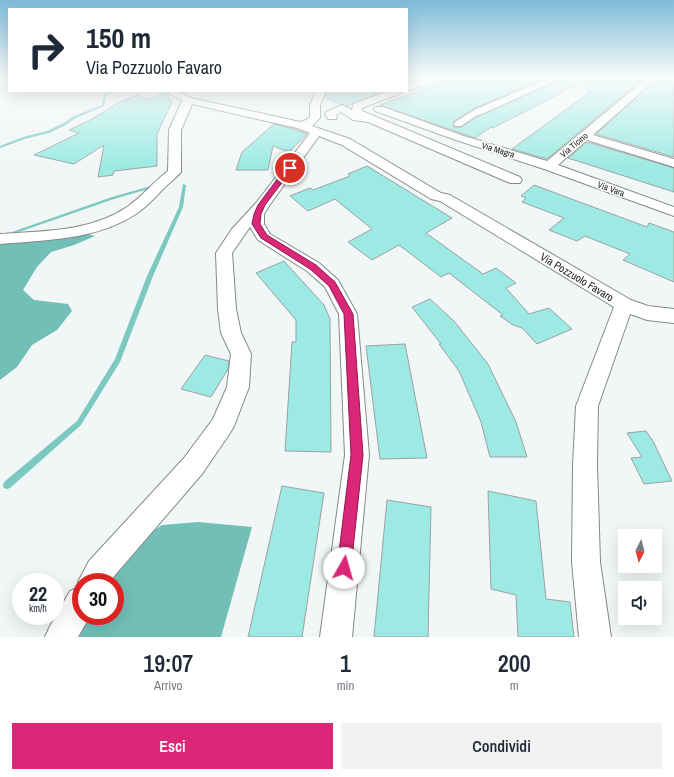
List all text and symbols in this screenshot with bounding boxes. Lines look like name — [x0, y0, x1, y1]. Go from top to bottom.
text: 150 m — [86, 19, 151, 57]
icon: right — [20, 24, 72, 76]
text: Via Pozzuolo Favaro — [86, 55, 222, 80]
street label: Via Ticino — [557, 130, 591, 160]
street label: Via Magra — [480, 139, 516, 161]
pin — [273, 151, 307, 185]
icon: arrive — [279, 157, 301, 179]
street label: Via Vara — [596, 179, 626, 199]
street label: Via Pozzuolo Favaro — [538, 250, 616, 304]
north arrow — [618, 529, 662, 573]
map controls — [618, 529, 662, 625]
position arrow — [323, 547, 365, 589]
speed limit sign: 30 — [72, 573, 124, 625]
text: 22 — [29, 580, 47, 607]
button: sound — [618, 581, 662, 625]
text: km/h — [29, 602, 47, 615]
text: 19:07 — [143, 647, 193, 679]
text: 1 — [340, 647, 351, 679]
text: 200 — [498, 647, 531, 679]
text: Arrivo — [154, 677, 183, 694]
text: min — [337, 677, 354, 694]
text: m — [510, 677, 519, 694]
button: Esci — [12, 723, 333, 769]
button: Condividi — [341, 723, 662, 769]

